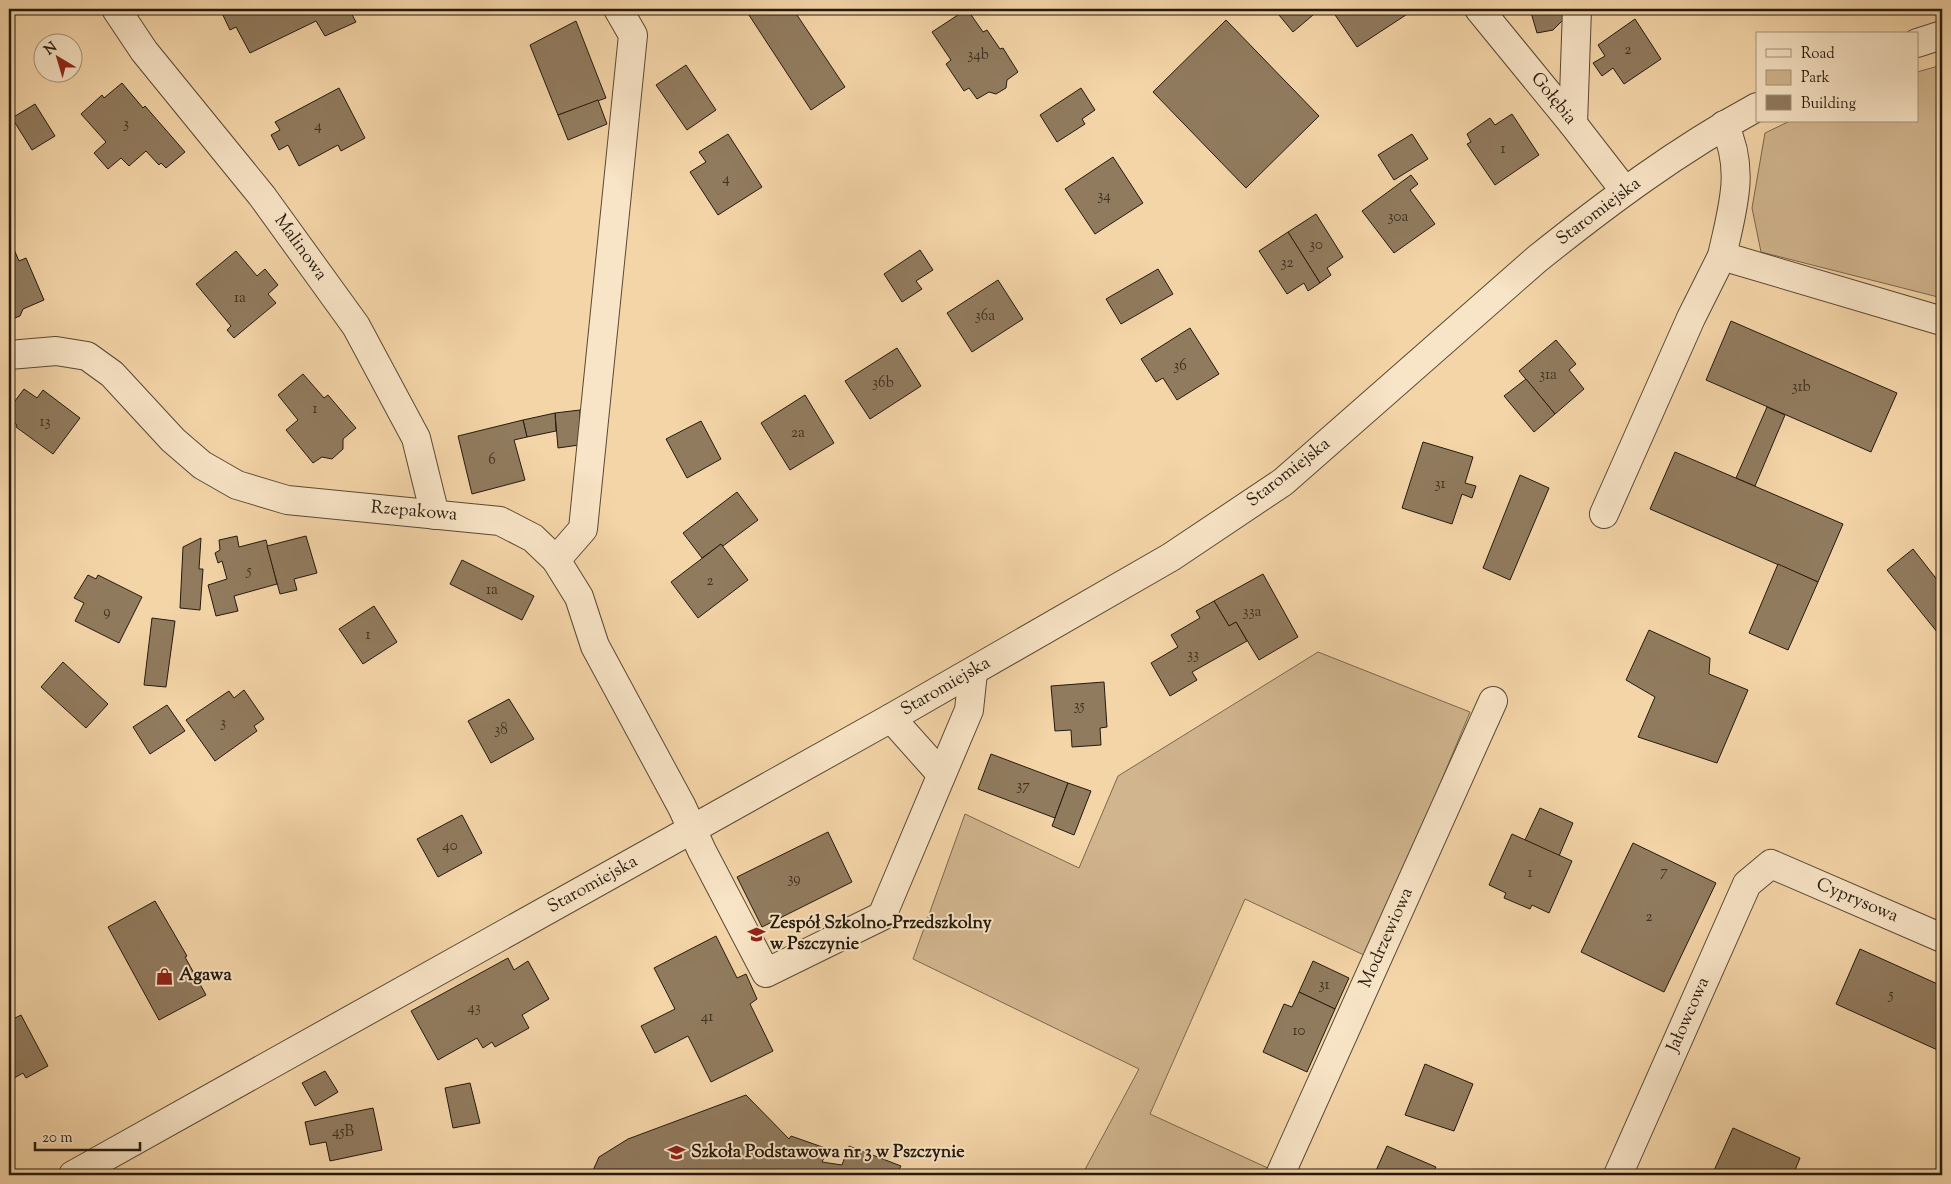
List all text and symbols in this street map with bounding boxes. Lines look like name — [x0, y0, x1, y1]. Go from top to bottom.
north arrow — [32, 32, 82, 82]
legend — [1756, 32, 1918, 122]
text: N — [41, 38, 62, 61]
house number: 2 — [1624, 40, 1632, 61]
text: Road — [1801, 44, 1835, 65]
house number: 34b — [967, 45, 989, 66]
street label: Gołębia — [1524, 67, 1582, 131]
text: Park — [1801, 68, 1830, 89]
text: Building — [1801, 94, 1856, 115]
house number: 3 — [123, 114, 129, 135]
house number: 4 — [314, 116, 322, 137]
house number: 1 — [1500, 139, 1506, 160]
house number: 4 — [722, 169, 730, 190]
street label: Staromiejska — [1551, 172, 1647, 252]
house number: 34 — [1097, 186, 1111, 207]
house number: 30a — [1388, 207, 1408, 228]
street label: Malinowa — [267, 209, 333, 287]
house number: 30 — [1309, 235, 1323, 256]
house number: 32 — [1280, 253, 1294, 274]
house number: 1a — [234, 288, 246, 309]
house number: 36a — [975, 306, 995, 327]
house number: 36 — [1173, 356, 1187, 377]
house number: 31a — [1539, 365, 1557, 386]
house number: 36b — [872, 373, 894, 394]
house number: 31b — [1791, 377, 1811, 398]
house number: 1 — [312, 399, 318, 420]
house number: 13 — [39, 412, 51, 433]
house number: 2a — [791, 423, 805, 444]
street label: Staromiejska — [1242, 432, 1336, 514]
house number: 6 — [488, 450, 496, 471]
house number: 31 — [1434, 474, 1446, 495]
street label: Rzepakowa — [370, 495, 458, 529]
house number: 5 — [245, 561, 252, 582]
house number: 2 — [706, 571, 714, 592]
house number: 1a — [486, 580, 498, 601]
house number: 9 — [103, 602, 111, 623]
house number: 33a — [1242, 602, 1262, 623]
house number: 1 — [365, 625, 371, 646]
house number: 33 — [1187, 645, 1199, 666]
street label: Staromiejska — [896, 651, 996, 723]
house number: 35 — [1073, 696, 1085, 717]
house number: 3 — [220, 713, 226, 734]
house number: 38 — [494, 720, 508, 741]
house number: 37 — [1016, 776, 1030, 797]
house number: 40 — [442, 836, 458, 857]
street label: Staromiejska — [543, 849, 643, 921]
house number: 7 — [1660, 862, 1668, 883]
house number: 1 — [1527, 863, 1533, 884]
house number: 39 — [787, 869, 801, 890]
street label: Cyprysowa — [1812, 872, 1902, 930]
street label: Modrzewiowa — [1353, 884, 1421, 992]
house number: 2 — [1645, 907, 1653, 928]
place label: Zespół Szkolno-Przedszkolny w Pszczynie — [770, 911, 992, 958]
school or university icon: Zespół Szkolno-Przedszkolny w Pszczynie — [746, 924, 766, 944]
place label: Agawa — [179, 963, 233, 989]
shop icon: Agawa — [155, 966, 175, 986]
street label: Jałowcowa — [1660, 973, 1717, 1058]
house number: 31 — [1318, 975, 1330, 996]
house number: 5 — [1887, 985, 1894, 1006]
house number: 43 — [467, 998, 481, 1019]
house number: 41 — [701, 1007, 713, 1028]
house number: 10 — [1293, 1021, 1306, 1042]
scale bar — [35, 1119, 140, 1151]
house number: 45B — [332, 1122, 355, 1143]
text: 20 m — [42, 1128, 73, 1149]
place label: Szkoła Podstawowa nr 3 w Pszczynie — [691, 1140, 965, 1166]
school or university icon: Szkoła Podstawowa nr 3 w Pszczynie — [667, 1143, 687, 1163]

